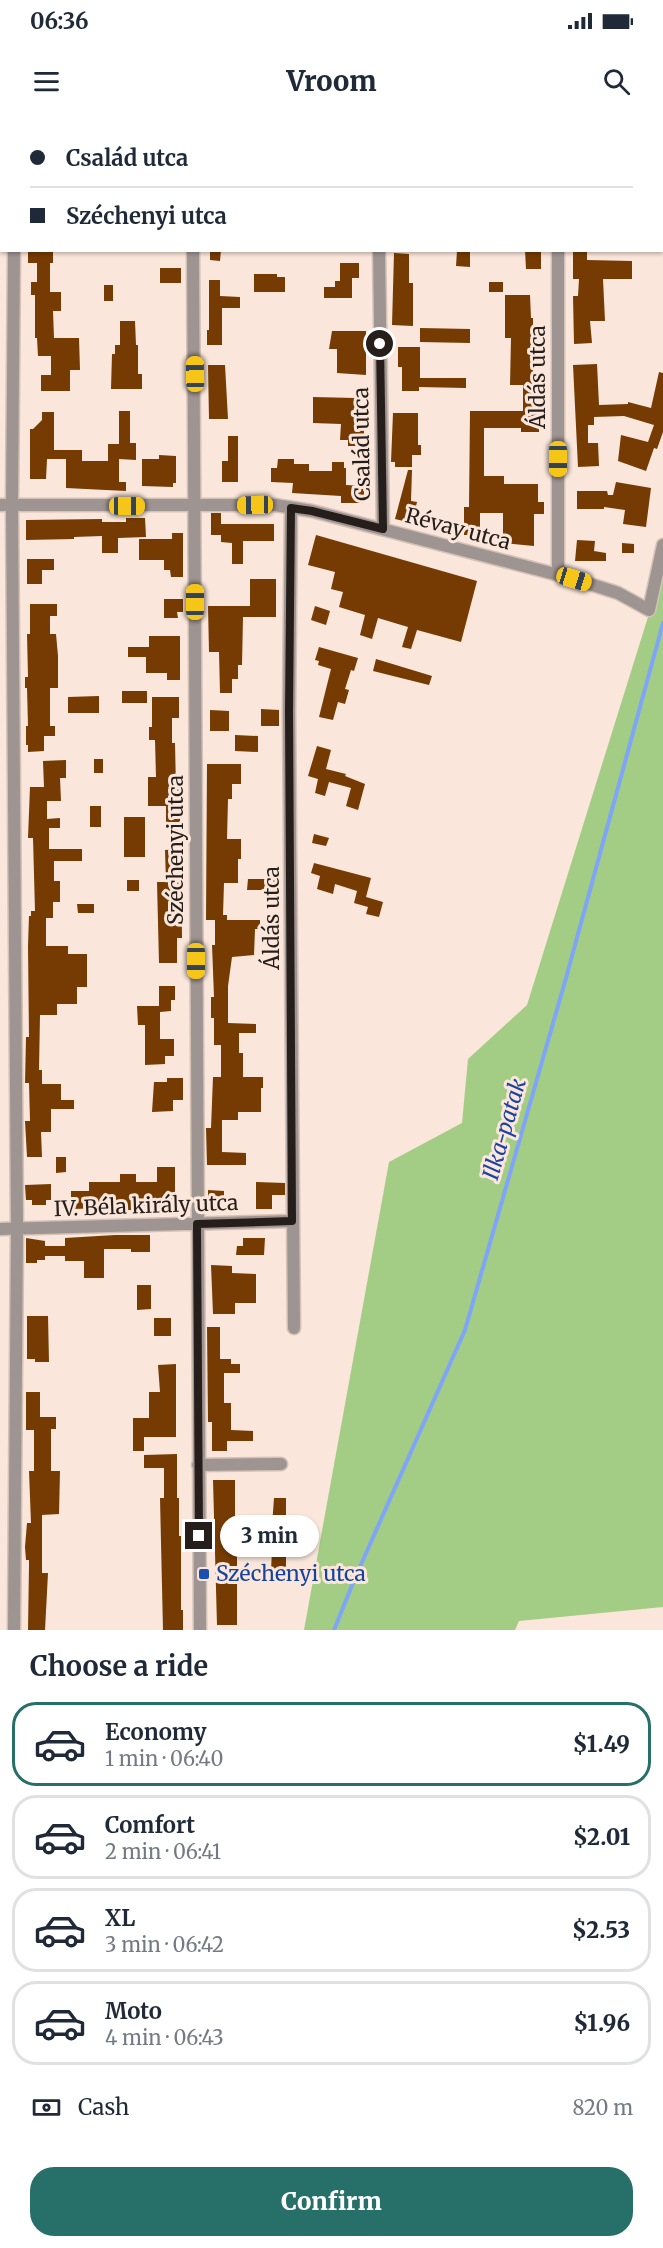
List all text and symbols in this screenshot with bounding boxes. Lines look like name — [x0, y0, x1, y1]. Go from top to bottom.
text: 06:36 — [30, 7, 89, 35]
text: Vroom — [286, 64, 377, 98]
icon: menu — [30, 65, 63, 98]
icon: search — [600, 65, 633, 98]
text: Család utca — [66, 144, 188, 172]
text: Széchenyi utca — [66, 202, 227, 230]
street label: Áldás utca — [523, 325, 551, 430]
route start — [366, 330, 393, 357]
car — [186, 356, 204, 392]
street label: Család utca — [347, 387, 376, 501]
car — [549, 441, 567, 477]
car — [237, 496, 273, 514]
car — [109, 497, 145, 515]
street label: Révay utca — [402, 501, 514, 556]
car — [554, 565, 594, 593]
car — [186, 584, 204, 620]
street label: Széchenyi utca — [162, 775, 189, 925]
street label: Áldás utca — [257, 866, 285, 971]
car — [187, 943, 205, 979]
water label: Ilka-patak — [476, 1075, 532, 1183]
street label: IV. Béla király utca — [53, 1189, 239, 1222]
callout: 3 min — [220, 1515, 319, 1557]
route end — [185, 1522, 212, 1549]
text: 3 min — [241, 1523, 298, 1548]
place label: Széchenyi utca — [216, 1560, 366, 1587]
marker: Széchenyi utca — [197, 1567, 211, 1581]
text: Choose a ride — [30, 1649, 208, 1683]
icon: car — [33, 1717, 87, 1771]
text: Economy — [105, 1718, 206, 1746]
text: $1.49 — [573, 1730, 630, 1758]
text: 1 min · 06:40 — [105, 1746, 223, 1771]
icon: car — [33, 1810, 87, 1864]
text: Comfort — [105, 1811, 195, 1839]
text: $2.01 — [573, 1823, 630, 1851]
text: 2 min · 06:41 — [105, 1839, 221, 1864]
icon: car — [33, 1903, 87, 1957]
text: XL — [105, 1904, 135, 1932]
text: $2.53 — [572, 1916, 630, 1944]
text: 3 min · 06:42 — [105, 1932, 224, 1957]
icon: car — [33, 1996, 87, 2050]
text: Moto — [105, 1997, 162, 2025]
text: $1.96 — [573, 2009, 630, 2037]
text: 4 min · 06:43 — [105, 2025, 224, 2050]
icon: cash — [30, 2091, 63, 2124]
text: Cash — [78, 2093, 129, 2121]
text: 820 m — [573, 2095, 633, 2120]
button: Confirm — [30, 2167, 633, 2236]

